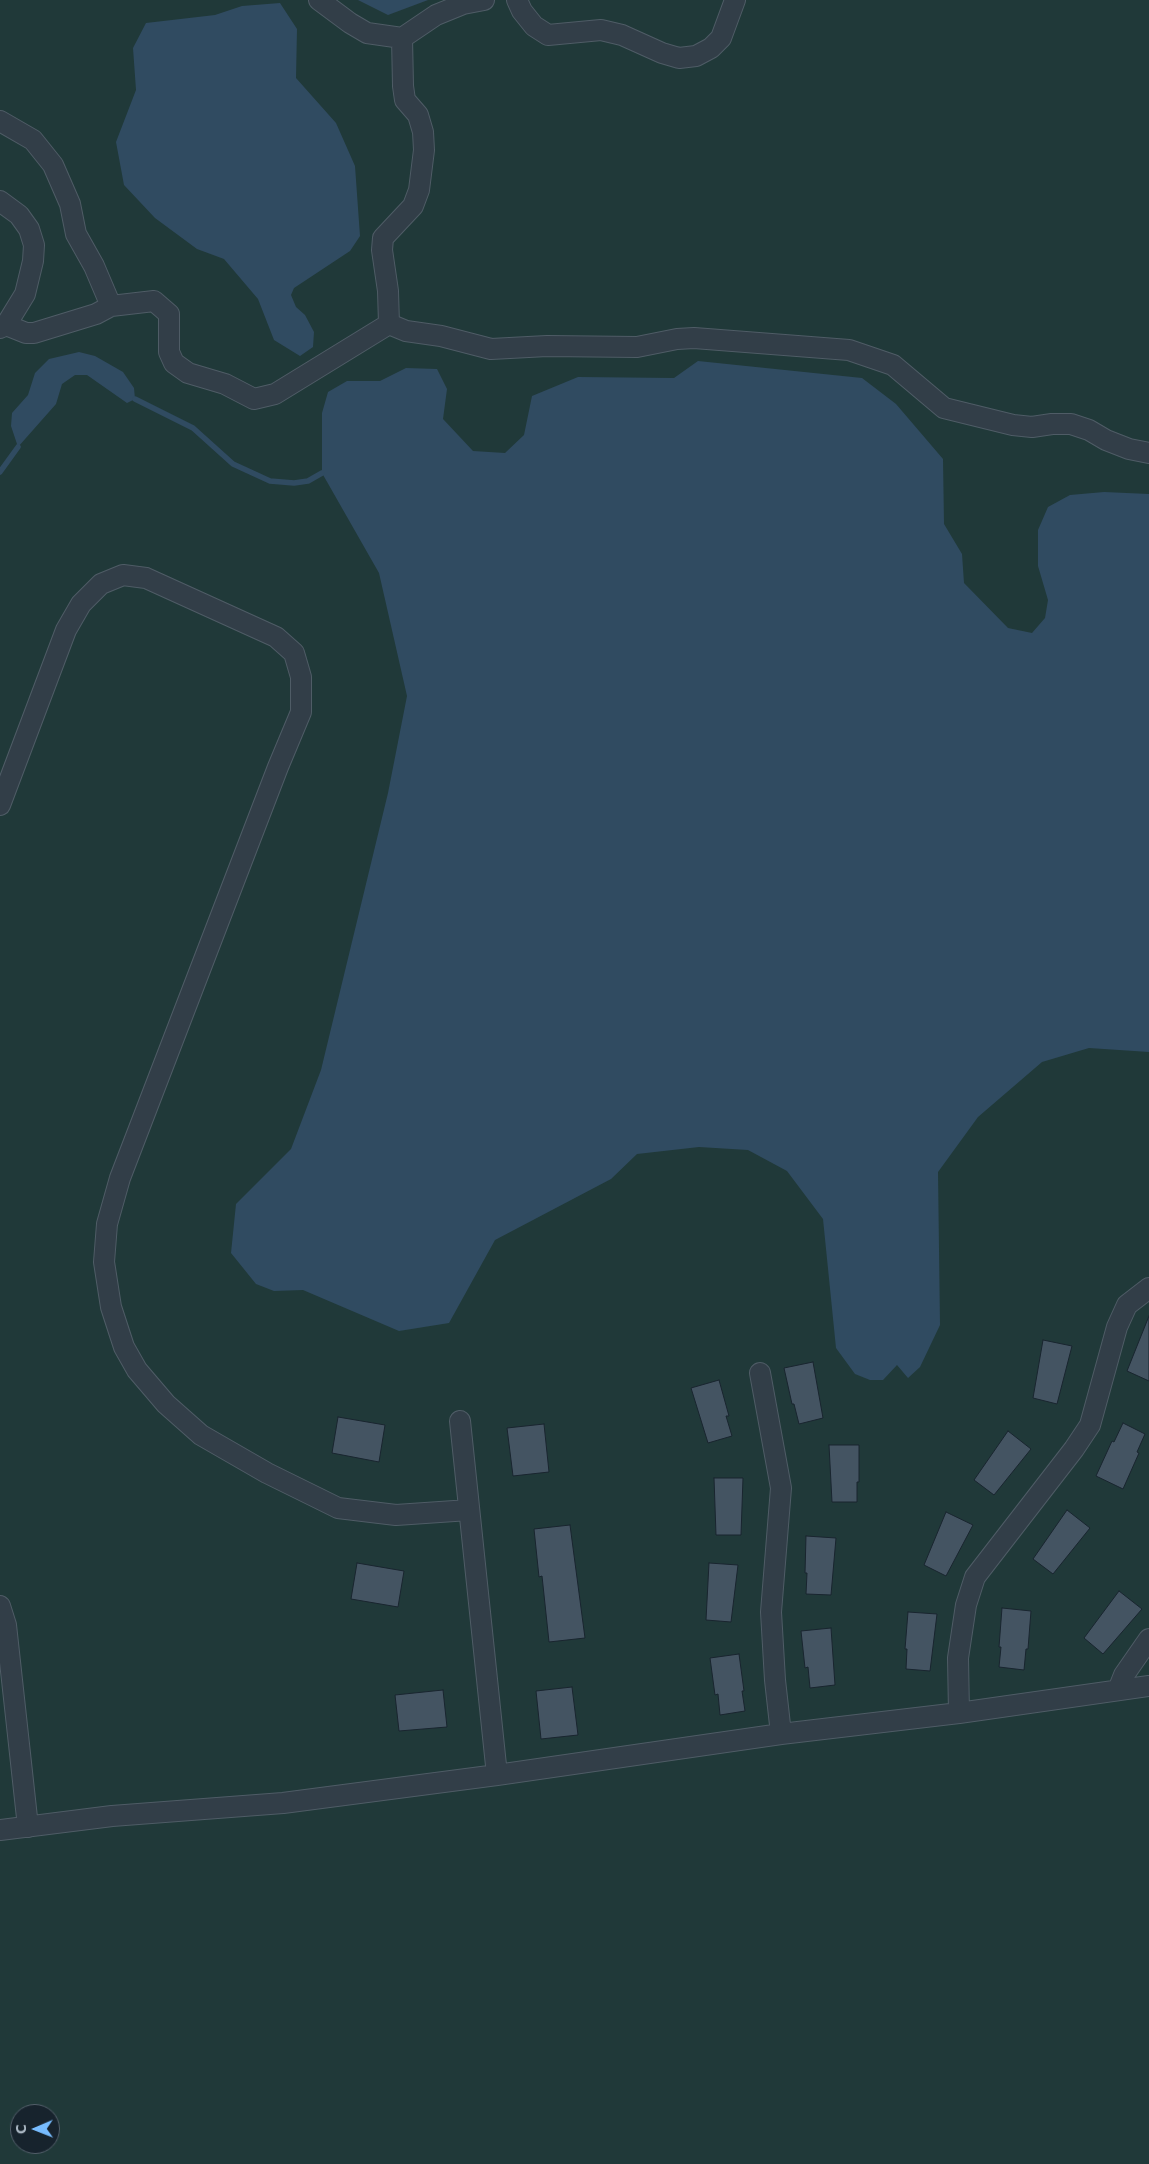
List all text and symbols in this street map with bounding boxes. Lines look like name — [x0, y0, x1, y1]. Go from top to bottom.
north arrow — [10, 2104, 60, 2154]
text: С — [12, 2124, 29, 2134]

